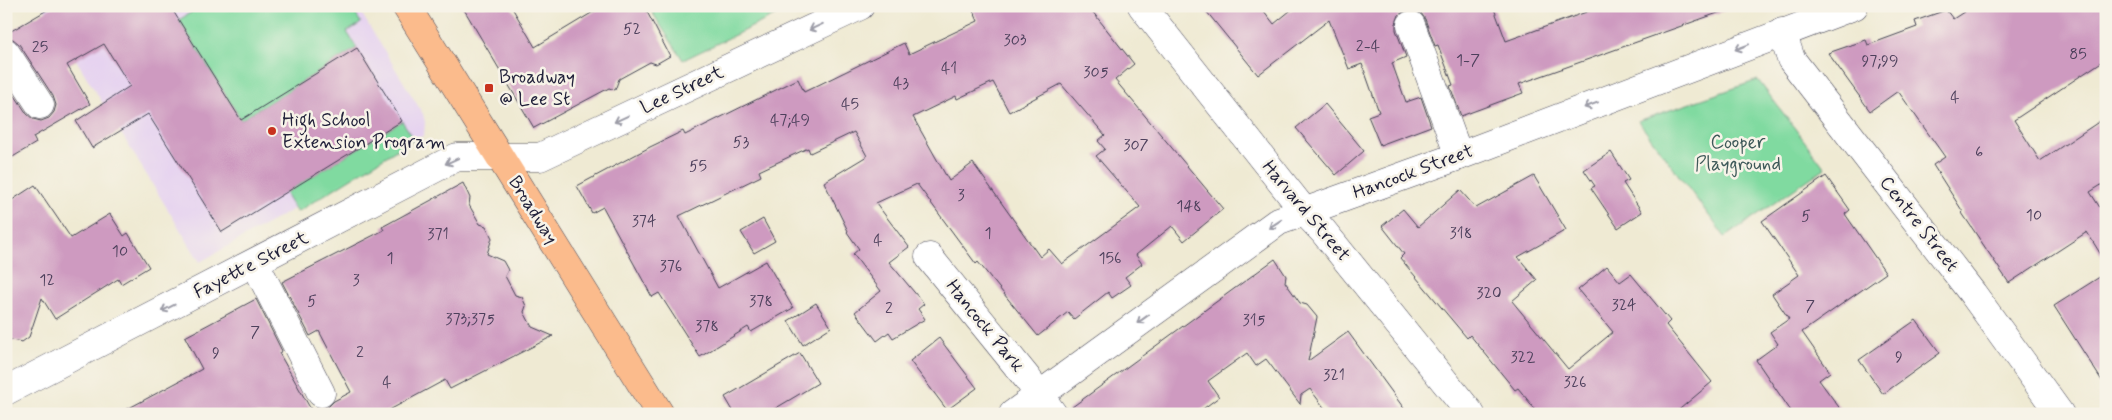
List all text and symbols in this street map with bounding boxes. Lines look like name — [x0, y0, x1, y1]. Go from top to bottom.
house number: 52 — [623, 19, 641, 40]
one-way arrow — [809, 23, 824, 32]
house number: 303 — [1004, 30, 1027, 51]
house number: 2-4 — [1356, 36, 1380, 57]
house number: 25 — [32, 37, 48, 58]
one-way arrow — [1735, 43, 1751, 52]
house number: 85 — [2069, 44, 2087, 65]
house number: 1-7 — [1456, 50, 1480, 71]
house number: 97;99 — [1862, 51, 1898, 72]
house number: 41 — [941, 58, 957, 79]
street label: Lee Street — [636, 60, 728, 120]
house number: 305 — [1083, 62, 1109, 83]
place label: Broadway @ Lee St — [499, 65, 575, 112]
house number: 43 — [893, 73, 909, 94]
marker: Broadway @ Lee St — [483, 82, 495, 94]
house number: 4 — [1950, 87, 1960, 108]
house number: 45 — [841, 94, 859, 115]
one-way arrow — [1584, 101, 1599, 111]
place label: High School Extension Program — [282, 108, 446, 156]
house number: 47;49 — [770, 110, 810, 131]
one-way arrow — [614, 114, 629, 124]
marker: High School Extension Program — [266, 125, 278, 137]
park label: Cooper Playground — [1695, 130, 1781, 178]
house number: 53 — [733, 132, 749, 153]
house number: 307 — [1123, 135, 1149, 156]
street label: Hancock Street — [1349, 139, 1477, 205]
house number: 6 — [1975, 142, 1983, 163]
street label: Harvard Street — [1256, 155, 1356, 267]
one-way arrow — [445, 156, 460, 166]
house number: 55 — [689, 156, 707, 177]
street label: Broadway — [502, 171, 564, 249]
street label: Centre Street — [1874, 171, 1964, 277]
house number: 3 — [957, 185, 965, 206]
house number: 148 — [1176, 196, 1202, 217]
house number: 10 — [2026, 205, 2042, 226]
house number: 5 — [1801, 206, 1811, 227]
house number: 374 — [632, 211, 656, 232]
one-way arrow — [1268, 219, 1282, 230]
house number: 1 — [984, 223, 992, 244]
house number: 318 — [1450, 223, 1472, 244]
house number: 371 — [427, 224, 449, 245]
street label: Fayette Street — [189, 225, 313, 305]
house number: 4 — [873, 230, 883, 251]
house number: 10 — [112, 241, 128, 262]
house number: 1 — [386, 248, 394, 269]
house number: 156 — [1098, 248, 1122, 269]
house number: 376 — [660, 256, 682, 277]
house number: 12 — [39, 270, 55, 291]
house number: 3 — [352, 270, 360, 291]
street label: Hancock Park — [940, 275, 1030, 378]
house number: 320 — [1476, 283, 1502, 304]
house number: 5 — [307, 291, 317, 312]
house number: 378 — [749, 291, 773, 312]
house number: 324 — [1611, 295, 1637, 316]
house number: 7 — [1805, 296, 1815, 317]
house number: 2 — [885, 298, 893, 319]
one-way arrow — [161, 304, 176, 313]
house number: 373;375 — [445, 309, 495, 330]
house number: 315 — [1242, 310, 1266, 331]
one-way arrow — [1137, 314, 1150, 325]
house number: 378 — [695, 316, 719, 337]
house number: 7 — [250, 322, 260, 343]
house number: 2 — [356, 342, 364, 363]
house number: 9 — [212, 343, 220, 364]
house number: 322 — [1510, 347, 1536, 368]
house number: 9 — [1895, 347, 1903, 368]
house number: 321 — [1323, 365, 1345, 386]
house number: 4 — [382, 372, 392, 393]
house number: 326 — [1563, 372, 1587, 393]

